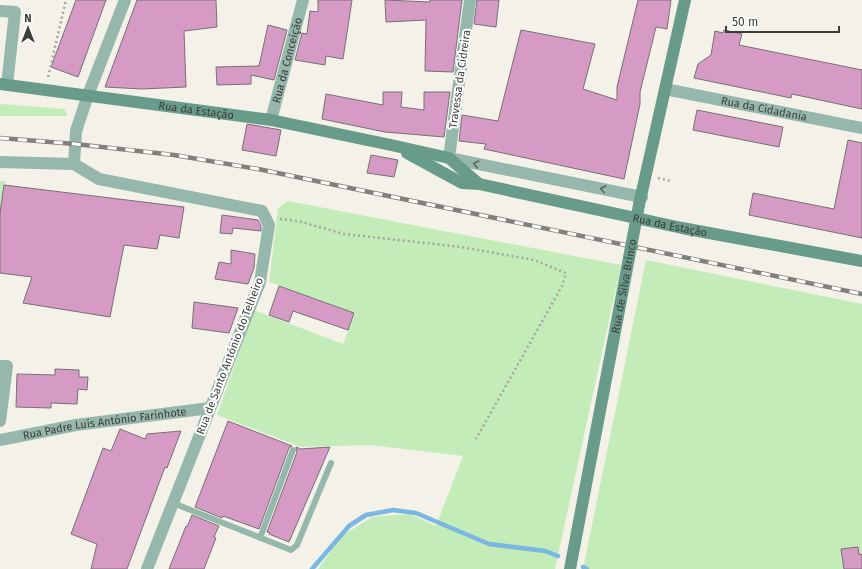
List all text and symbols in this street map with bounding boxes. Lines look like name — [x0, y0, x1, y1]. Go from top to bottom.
north arrow — [8, 8, 48, 48]
scale bar — [726, 8, 839, 34]
text: N — [24, 12, 32, 25]
text: 50 m — [732, 15, 758, 29]
street label: Rua da Conceição — [269, 16, 305, 104]
street label: Travessa da Cidreira — [447, 29, 473, 129]
street label: Rua da Cidadania — [720, 94, 808, 123]
street label: Rua da Estação — [158, 99, 235, 122]
one-way arrow — [473, 160, 479, 168]
one-way arrow — [600, 186, 607, 194]
street label: Rua da Estação — [631, 211, 708, 239]
street label: Rua de Silva Brinco — [608, 238, 639, 334]
street label: Rua de Santo António do Telheiro — [194, 276, 266, 436]
street label: Rua Padre Luís António Farinhote — [22, 405, 187, 442]

